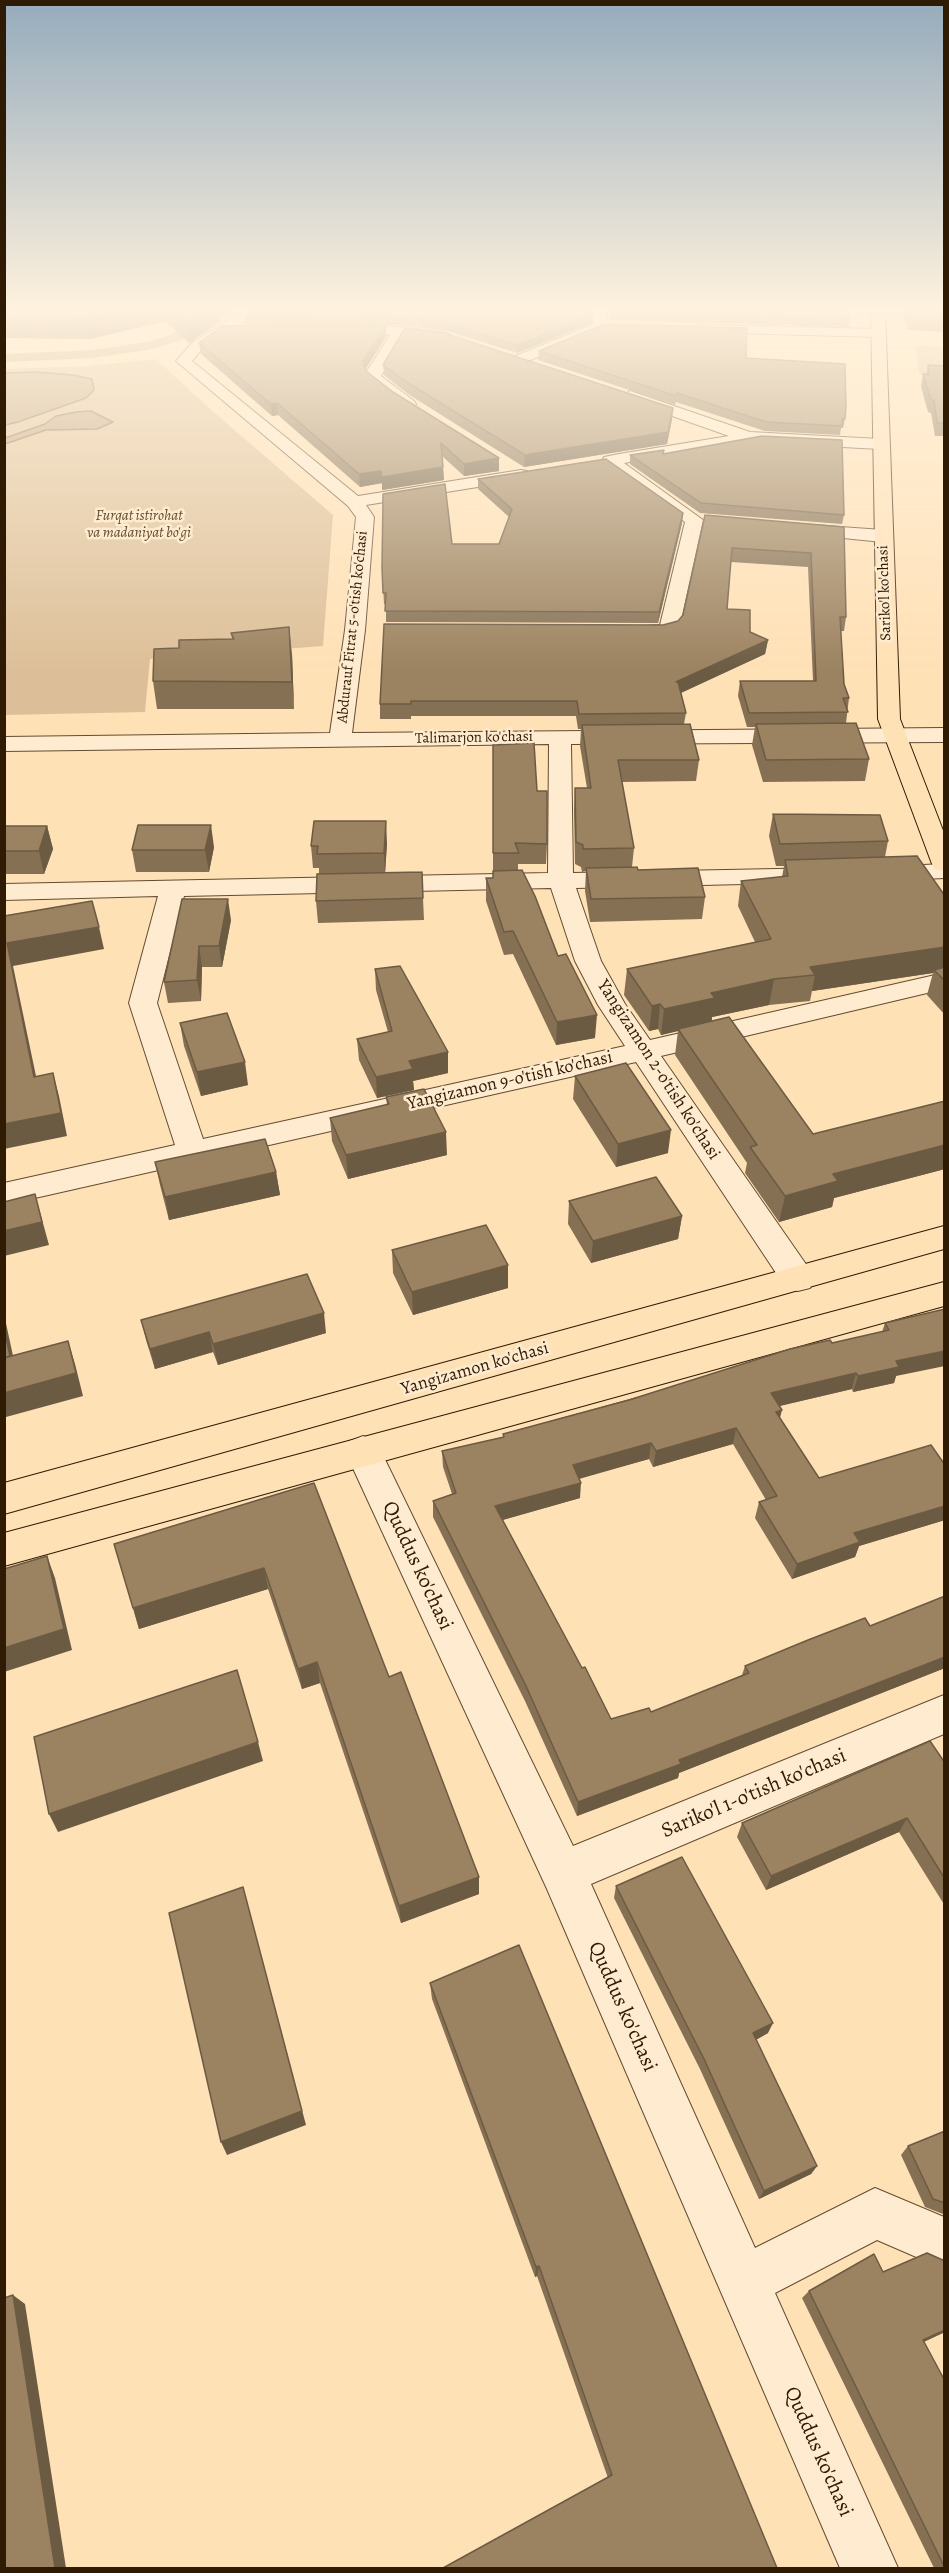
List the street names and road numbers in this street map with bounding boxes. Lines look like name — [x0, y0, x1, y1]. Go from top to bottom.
street label: Abdurauf Fitrat 5-o'tish ko'chasi — [334, 530, 372, 724]
street label: Sariko'l ko'chasi — [874, 545, 896, 641]
street label: Talimarjon ko'chasi — [415, 728, 533, 748]
street label: Yangizamon 2-o'tish ko'chasi — [592, 976, 724, 1164]
street label: Yangizamon 9-o'tish ko'chasi — [405, 1047, 615, 1115]
street label: Yangizamon ko'chasi — [399, 1338, 551, 1400]
street label: Quddus ko'chasi — [376, 1497, 458, 1635]
street label: Sariko'l 1-o'tish ko'chasi — [658, 1744, 850, 1844]
street label: Quddus ko'chasi — [582, 1938, 662, 2076]
street label: Quddus ko'chasi — [778, 2383, 858, 2521]

